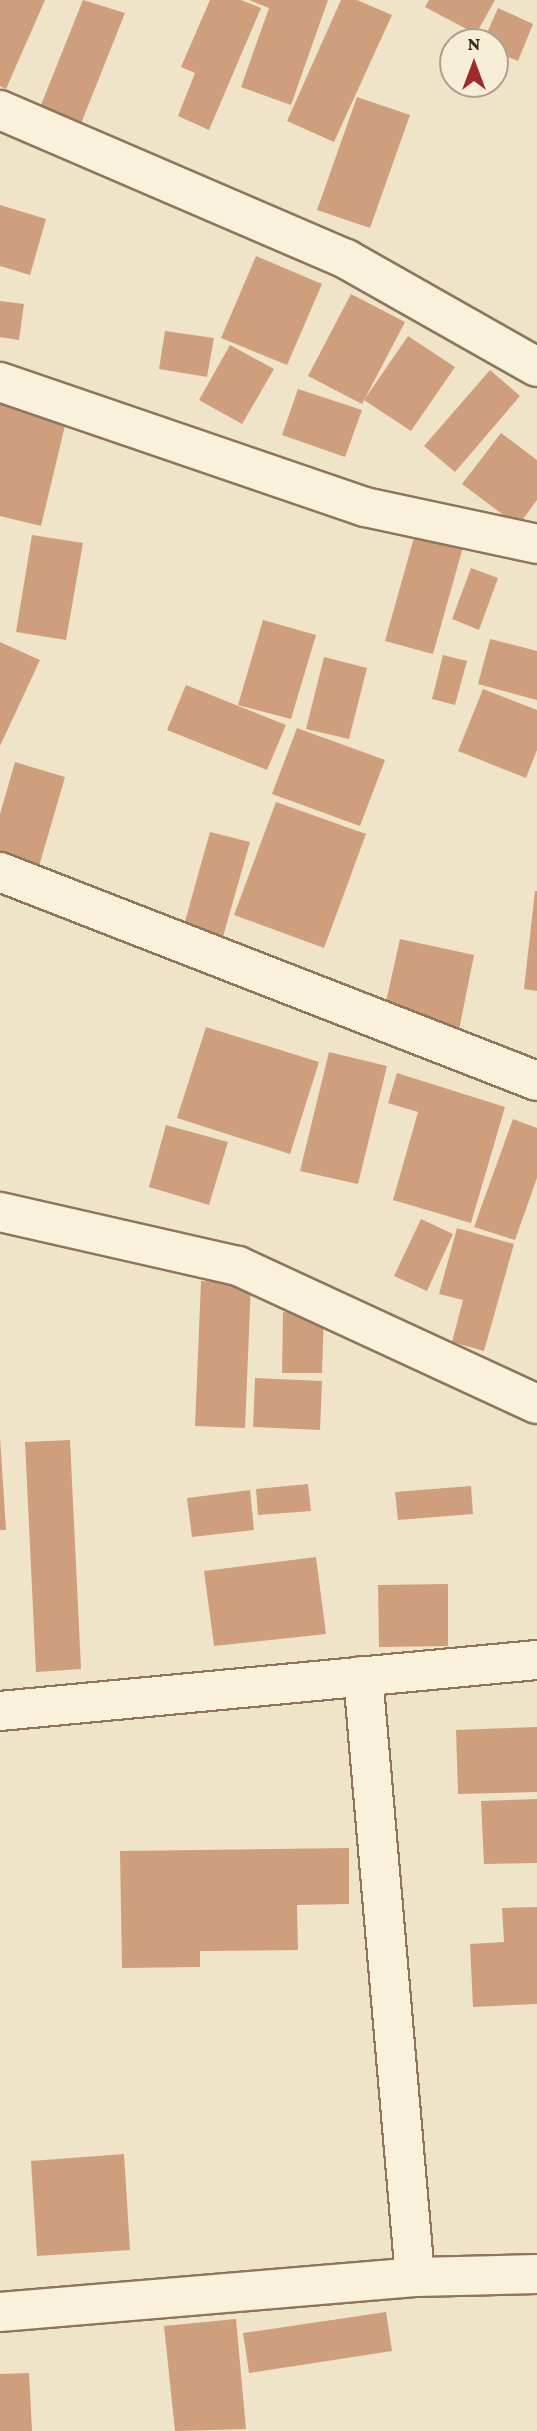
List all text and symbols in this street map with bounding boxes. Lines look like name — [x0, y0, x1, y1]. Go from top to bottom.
north arrow — [439, 28, 509, 98]
text: N — [468, 33, 480, 54]

